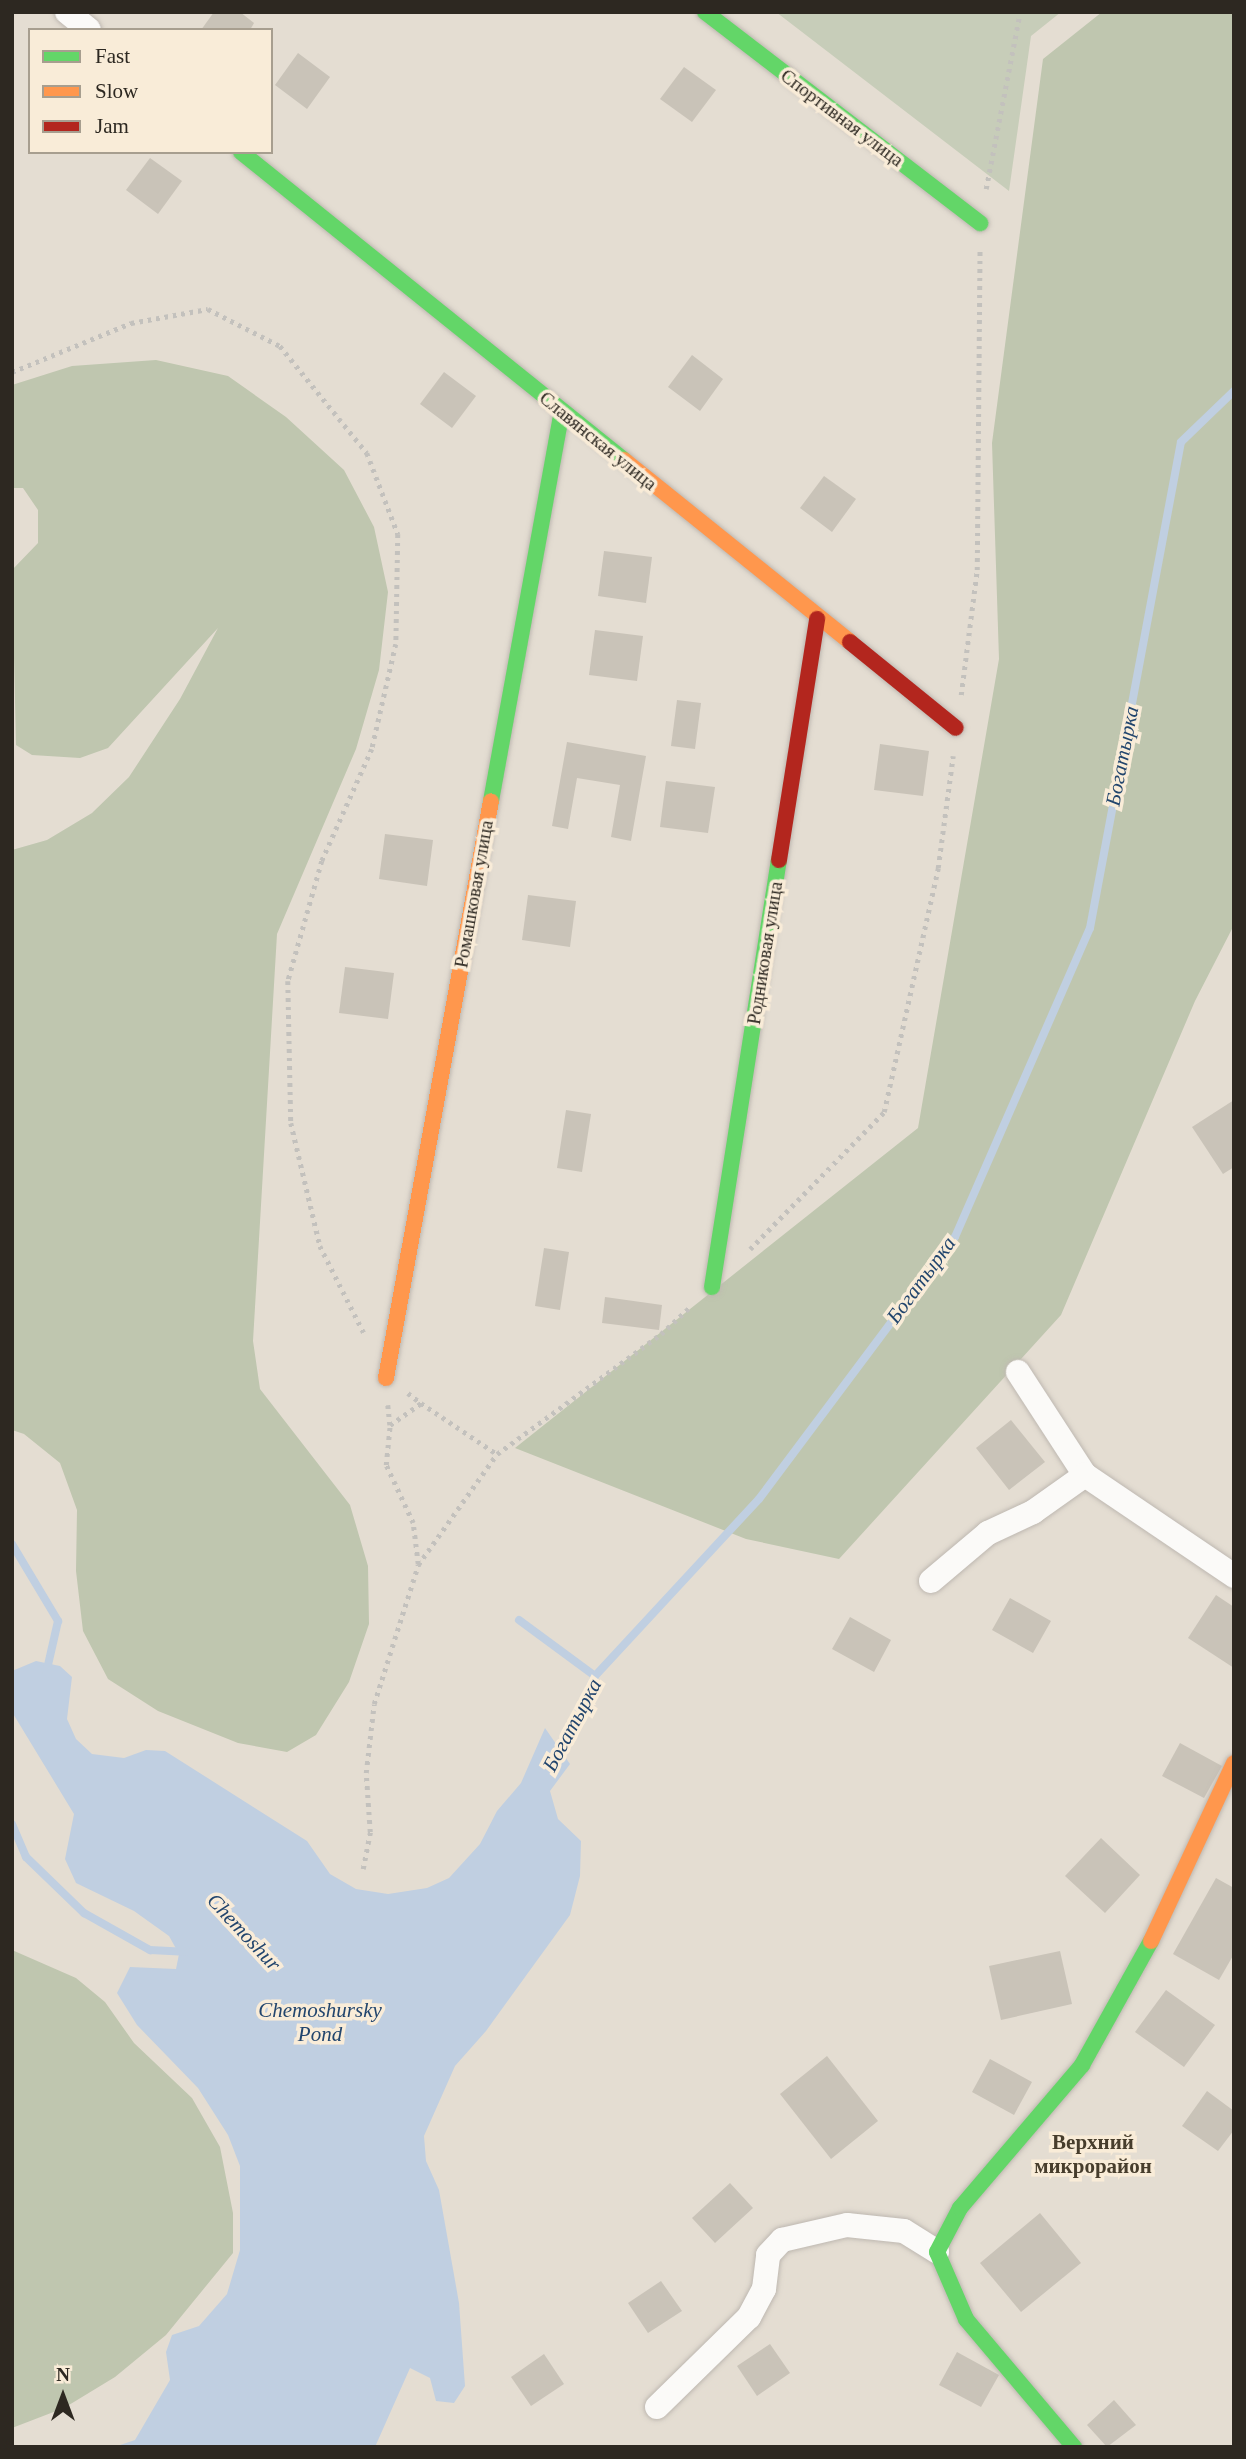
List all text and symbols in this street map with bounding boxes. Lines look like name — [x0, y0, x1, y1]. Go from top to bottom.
legend — [28, 28, 273, 154]
text: Fast — [95, 44, 130, 68]
street label: Спортивная улица — [776, 64, 908, 172]
text: Slow — [95, 79, 138, 103]
text: Jam — [95, 114, 129, 138]
street label: Славянская улица — [535, 387, 661, 495]
water label: Богатырка — [1100, 704, 1144, 808]
street label: Ромашковая улица — [450, 818, 498, 970]
street label: Родниковая улица — [742, 880, 788, 1026]
water label: Богатырка — [881, 1232, 961, 1328]
water label: Богатырка — [537, 1674, 607, 1776]
water label: Chemoshur — [202, 1888, 286, 1976]
water label: Chemoshursky Pond — [258, 1997, 382, 2047]
district label: Верхний микрорайон — [1034, 2129, 1152, 2179]
north arrow — [28, 2361, 98, 2431]
text: N — [56, 2364, 70, 2385]

